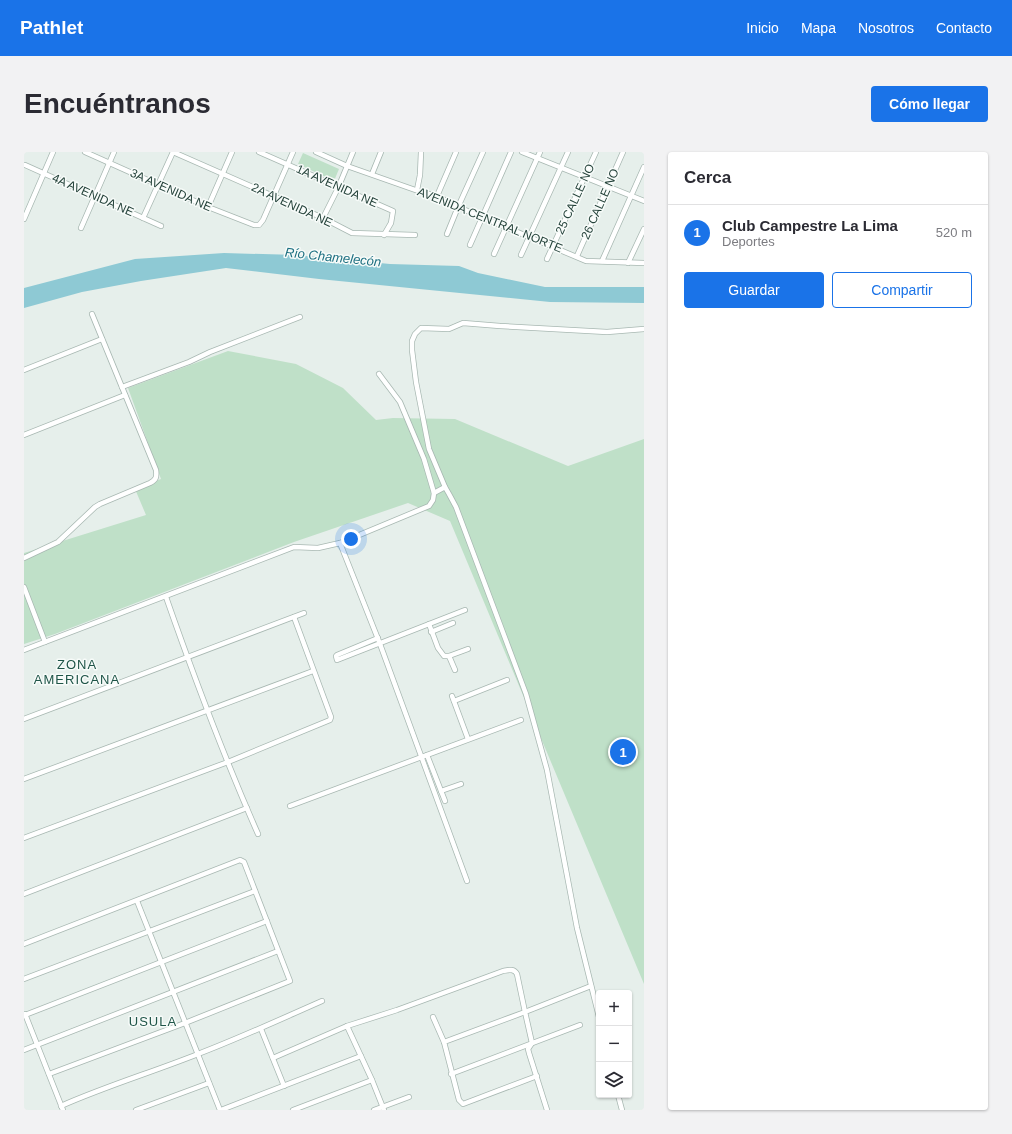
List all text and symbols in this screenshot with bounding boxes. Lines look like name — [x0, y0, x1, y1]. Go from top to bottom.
text: Pathlet — [20, 17, 83, 38]
text: Inicio — [746, 20, 779, 36]
text: Mapa — [801, 20, 836, 36]
text: Nosotros — [858, 20, 914, 36]
text: Contacto — [936, 20, 992, 36]
button: Cómo llegar — [871, 86, 988, 122]
text: Encuéntranos — [24, 88, 211, 119]
street label: 1A AVENIDA NE — [294, 162, 380, 210]
street label: 25 CALLE NO — [553, 162, 597, 236]
street label: 3A AVENIDA NE — [128, 166, 214, 214]
street label: 26 CALLE NO — [578, 166, 622, 242]
text: Cerca — [684, 168, 731, 187]
street label: 4A AVENIDA NE — [50, 171, 136, 219]
street label: 2A AVENIDA NE — [249, 180, 335, 230]
street label: AVENIDA CENTRAL NORTE — [415, 184, 565, 256]
text: Club Campestre La Lima — [722, 217, 898, 234]
text: 1 — [693, 225, 701, 240]
text: 520 m — [936, 225, 972, 240]
text: Deportes — [722, 234, 775, 249]
water label: Río Chamelecón — [284, 244, 382, 270]
button: Guardar — [684, 272, 824, 308]
button: Compartir — [832, 272, 972, 308]
your location — [341, 529, 361, 549]
district label: ZONA AMERICANA — [34, 657, 120, 687]
pin: 1 — [610, 737, 636, 767]
map controls — [596, 990, 632, 1098]
button: + — [596, 990, 632, 1026]
district label: USULA — [129, 1014, 177, 1029]
button: − — [596, 1026, 632, 1062]
button: layers — [596, 1062, 632, 1098]

